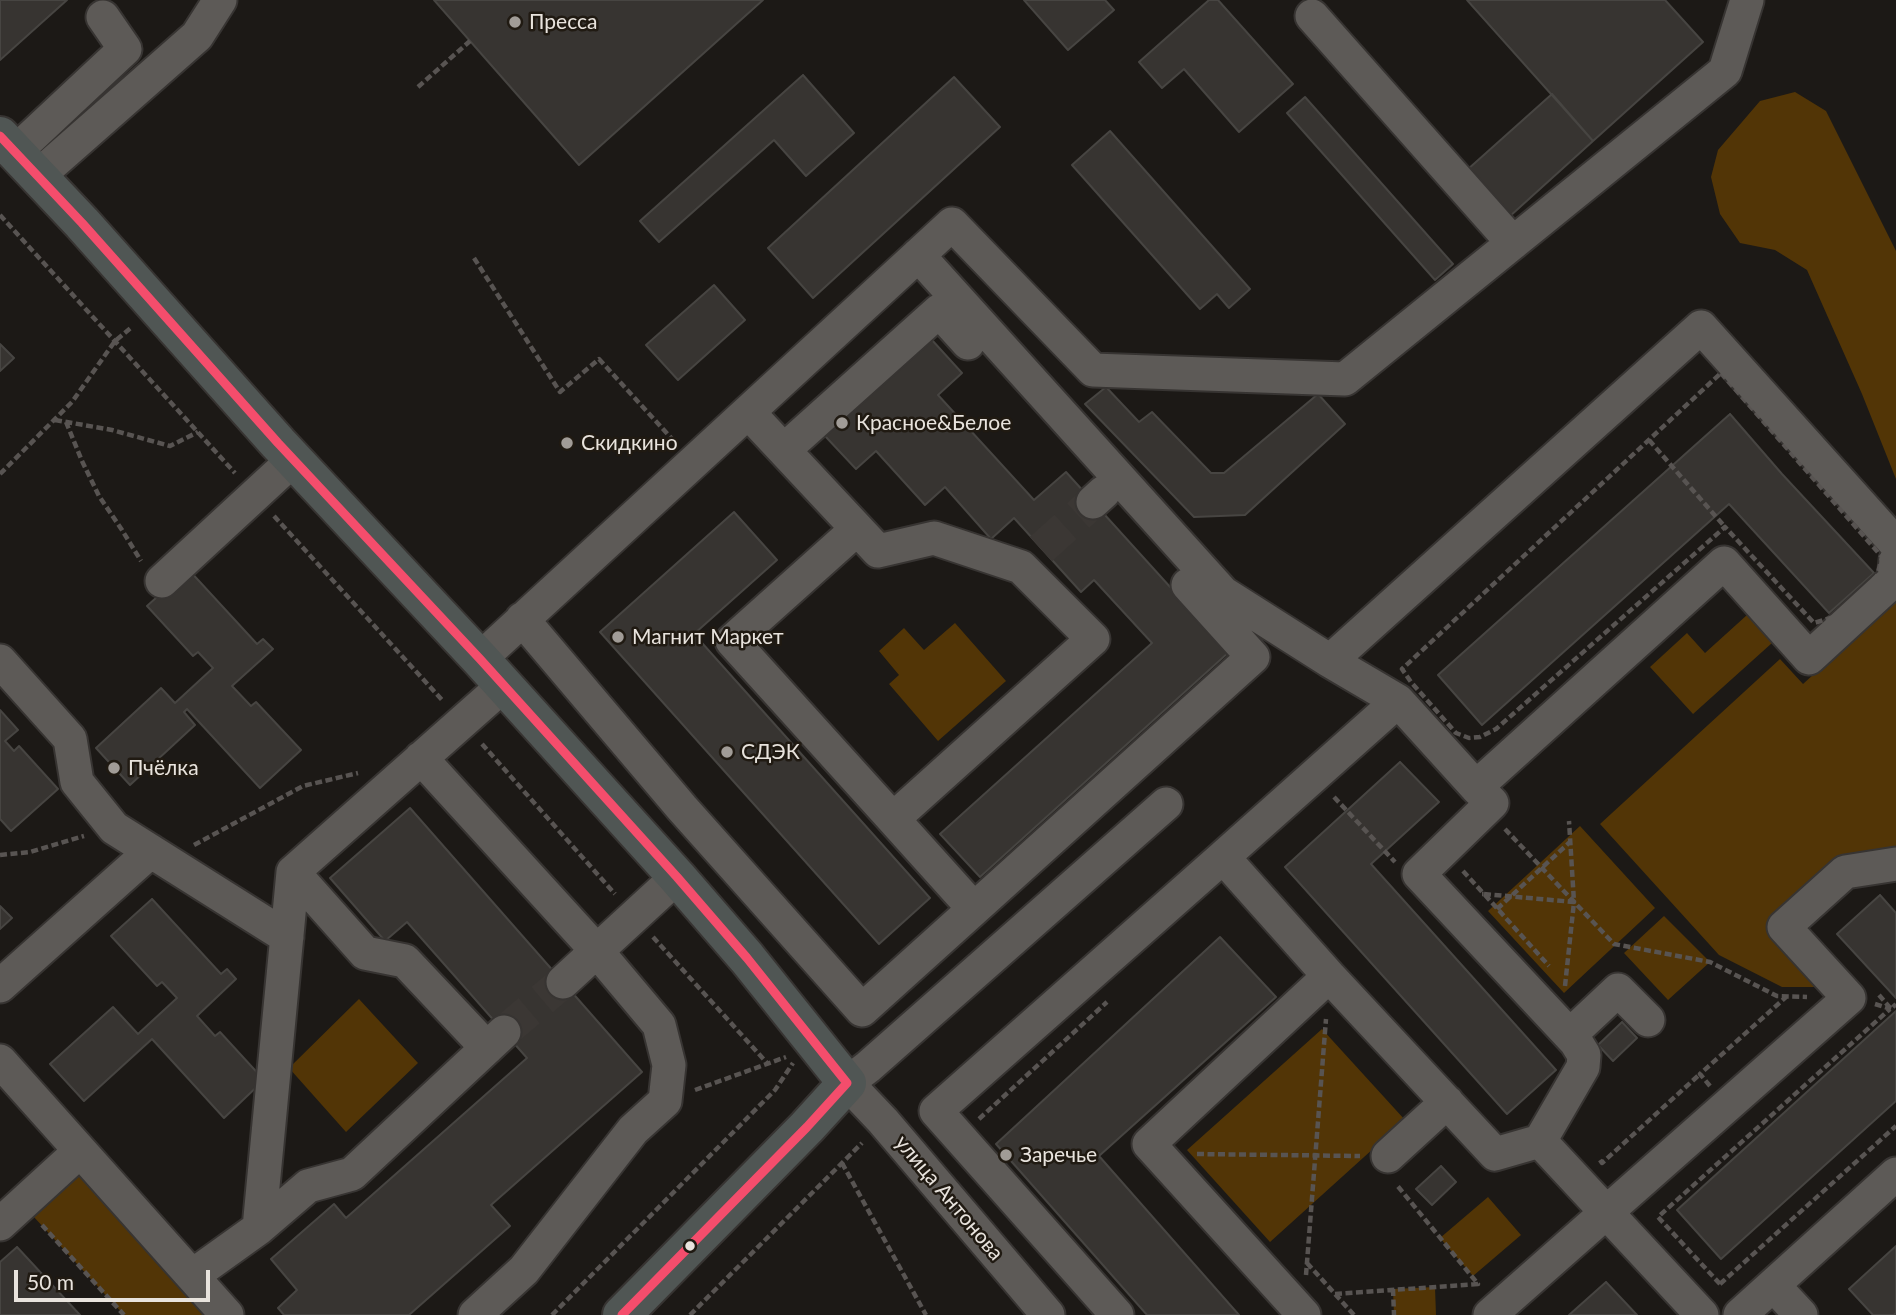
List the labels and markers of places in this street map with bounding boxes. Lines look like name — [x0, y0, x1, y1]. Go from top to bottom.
place label: Пресса — [529, 9, 597, 35]
marker: Пресса — [507, 14, 523, 30]
place label: Красное&Белое — [856, 410, 1011, 436]
marker: Красное&Белое — [834, 415, 850, 431]
place label: Скидкино — [581, 430, 678, 456]
marker: Скидкино — [559, 435, 575, 451]
place label: Магнит Маркет — [632, 624, 784, 650]
marker: Магнит Маркет — [610, 629, 626, 645]
place label: СДЭК — [741, 739, 800, 765]
marker: СДЭК — [719, 744, 735, 760]
place label: Пчёлка — [128, 755, 199, 781]
marker: Пчёлка — [106, 760, 122, 776]
place label: Заречье — [1020, 1142, 1097, 1168]
marker: Заречье — [998, 1147, 1014, 1163]
unlabelled marker — [683, 1239, 697, 1253]

